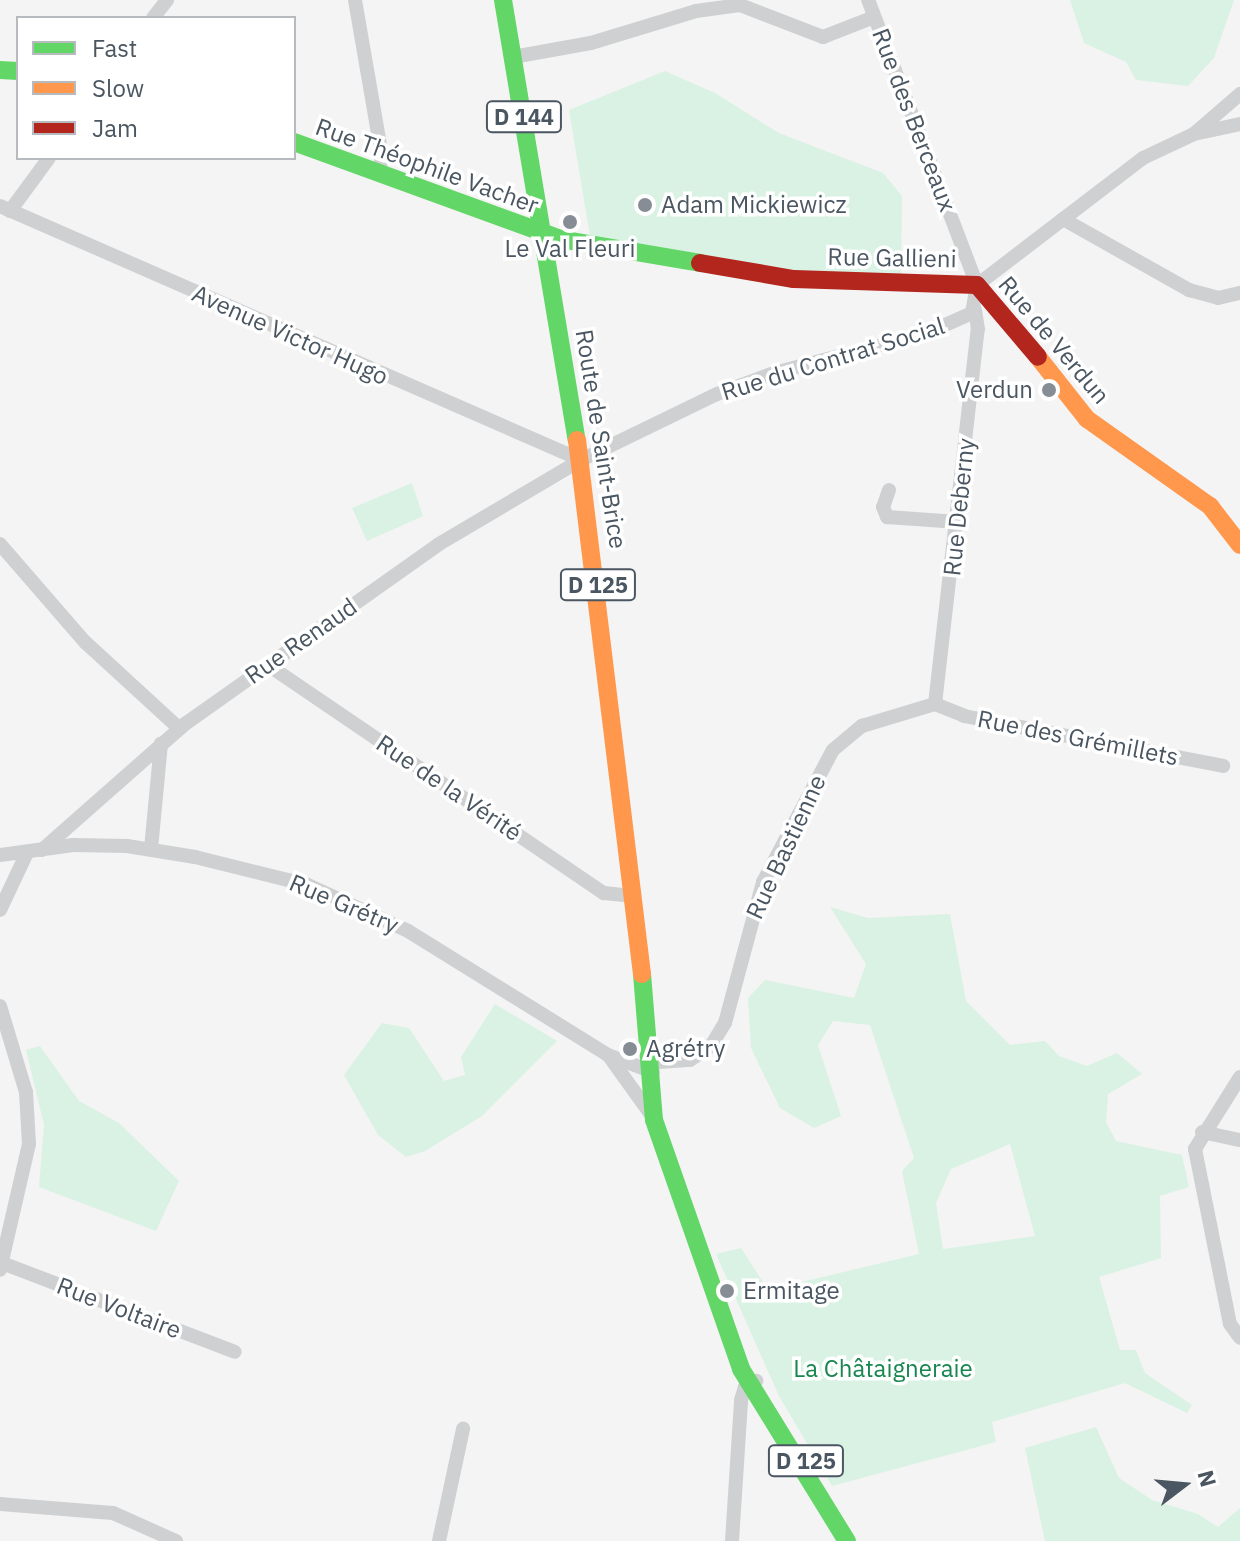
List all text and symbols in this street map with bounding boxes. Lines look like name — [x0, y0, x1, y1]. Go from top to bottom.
legend — [16, 16, 296, 160]
street label: Rue des Berceaux — [866, 24, 962, 216]
text: Fast — [92, 32, 137, 64]
text: Slow — [92, 72, 144, 104]
road number: D 144 — [484, 99, 564, 135]
text: Jam — [92, 112, 138, 144]
street label: Rue Théophile Vacher — [312, 112, 542, 220]
place label: Adam Mickiewicz — [661, 191, 847, 219]
marker: Adam Mickiewicz — [636, 196, 654, 214]
marker: Le Val Fleuri — [561, 213, 579, 231]
place label: Le Val Fleuri — [504, 235, 636, 263]
street label: Rue Gallieni — [827, 242, 957, 274]
street label: Rue de Verdun — [992, 270, 1116, 410]
street label: Avenue Victor Hugo — [188, 279, 392, 391]
street label: Rue du Contrat Social — [718, 311, 948, 407]
street label: Route de Saint-Brice — [569, 327, 633, 551]
place label: Verdun — [956, 376, 1033, 404]
marker: Verdun — [1040, 381, 1058, 399]
street label: Rue Deberny — [937, 437, 981, 577]
road number: D 125 — [558, 567, 638, 603]
street label: Rue Renaud — [239, 592, 363, 690]
street label: Rue des Grémillets — [975, 704, 1181, 772]
street label: Rue de la Vérité — [371, 729, 527, 847]
street label: Rue Bastienne — [740, 770, 832, 924]
street label: Rue Grétry — [285, 868, 403, 940]
place label: Agrétry — [646, 1035, 725, 1063]
marker: Agrétry — [621, 1040, 639, 1058]
street label: Rue Voltaire — [53, 1271, 185, 1345]
place label: Ermitage — [743, 1277, 840, 1305]
marker: Ermitage — [718, 1282, 736, 1300]
park label: La Châtaigneraie — [793, 1355, 973, 1383]
road number: D 125 — [766, 1443, 846, 1479]
north arrow — [1144, 1445, 1224, 1525]
text: N — [1191, 1467, 1224, 1490]

